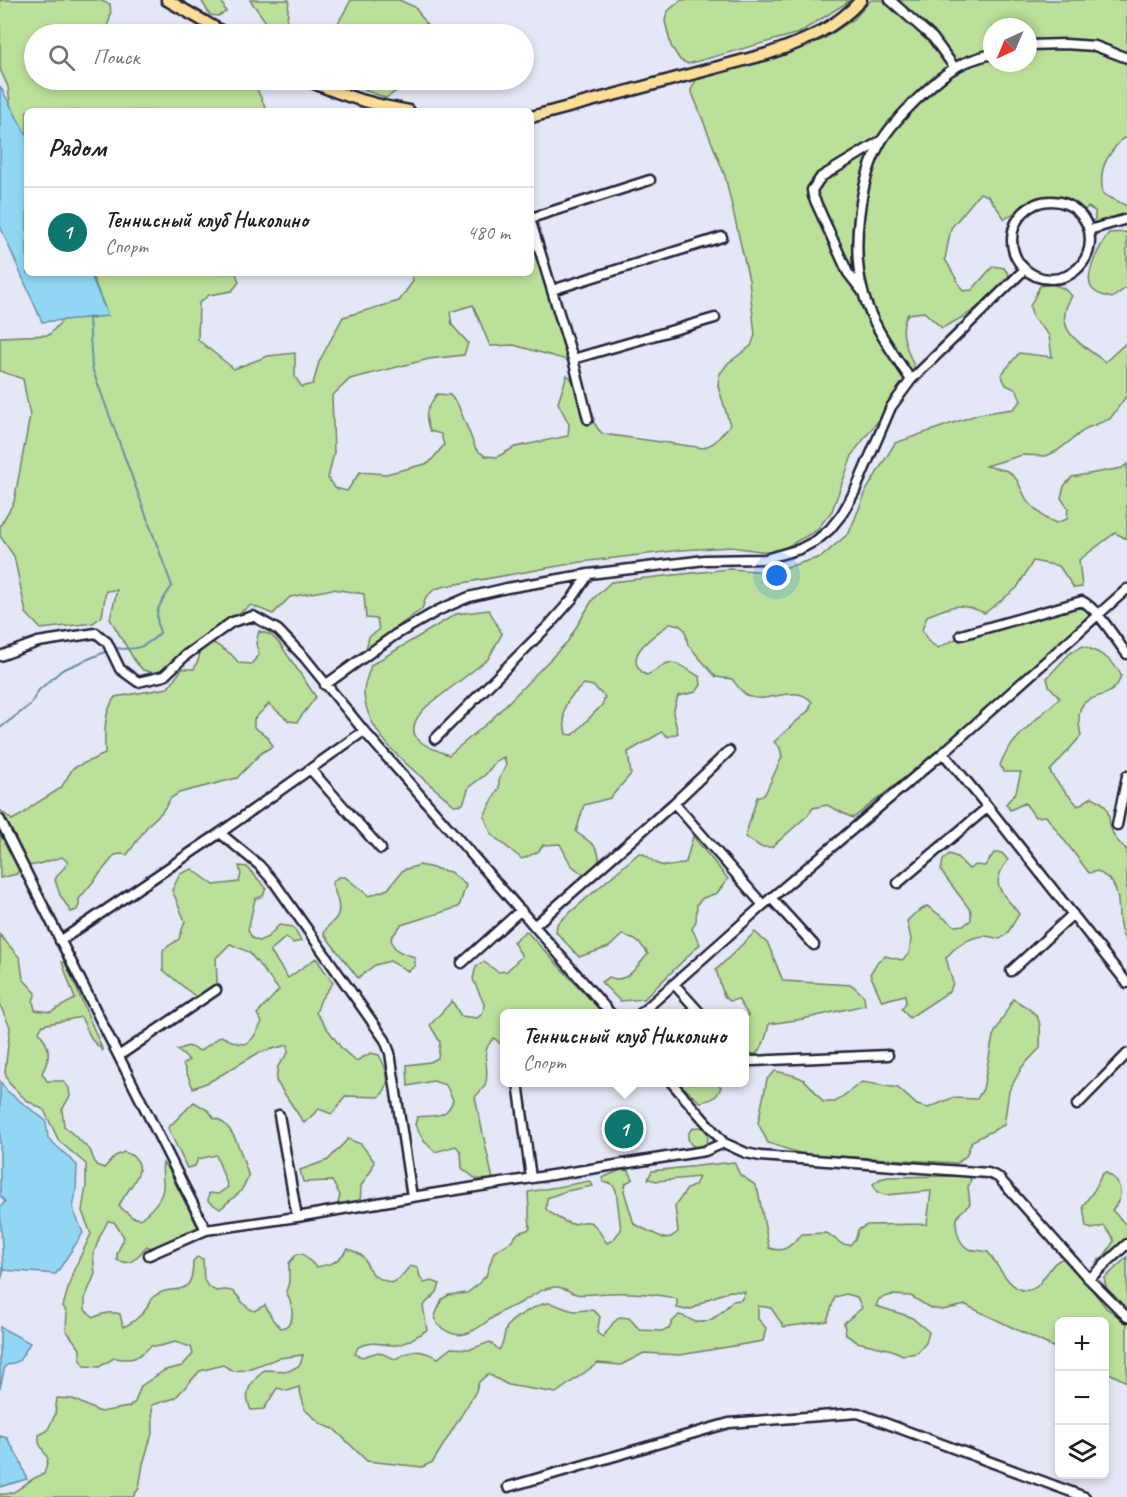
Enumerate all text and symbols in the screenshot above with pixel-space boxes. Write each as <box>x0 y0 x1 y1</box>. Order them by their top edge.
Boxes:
north arrow <box>983 18 1037 72</box>
search box <box>24 24 534 90</box>
icon: search <box>45 41 78 74</box>
text: Поиск <box>93 43 139 71</box>
text: Рядом <box>48 131 106 164</box>
text: Теннисный клуб Николино <box>105 206 308 234</box>
text: 1 <box>63 220 72 245</box>
text: 480 m <box>467 220 510 245</box>
text: Спорт <box>105 234 148 259</box>
your location <box>762 561 791 590</box>
popup <box>500 1009 749 1087</box>
text: Теннисный клуб Николино <box>523 1022 726 1050</box>
text: Спорт <box>523 1050 566 1075</box>
pin: 1 <box>604 1106 644 1152</box>
map controls <box>1055 1317 1109 1479</box>
button: + <box>1055 1317 1109 1371</box>
button: − <box>1055 1371 1109 1425</box>
button: layers <box>1055 1425 1109 1479</box>

